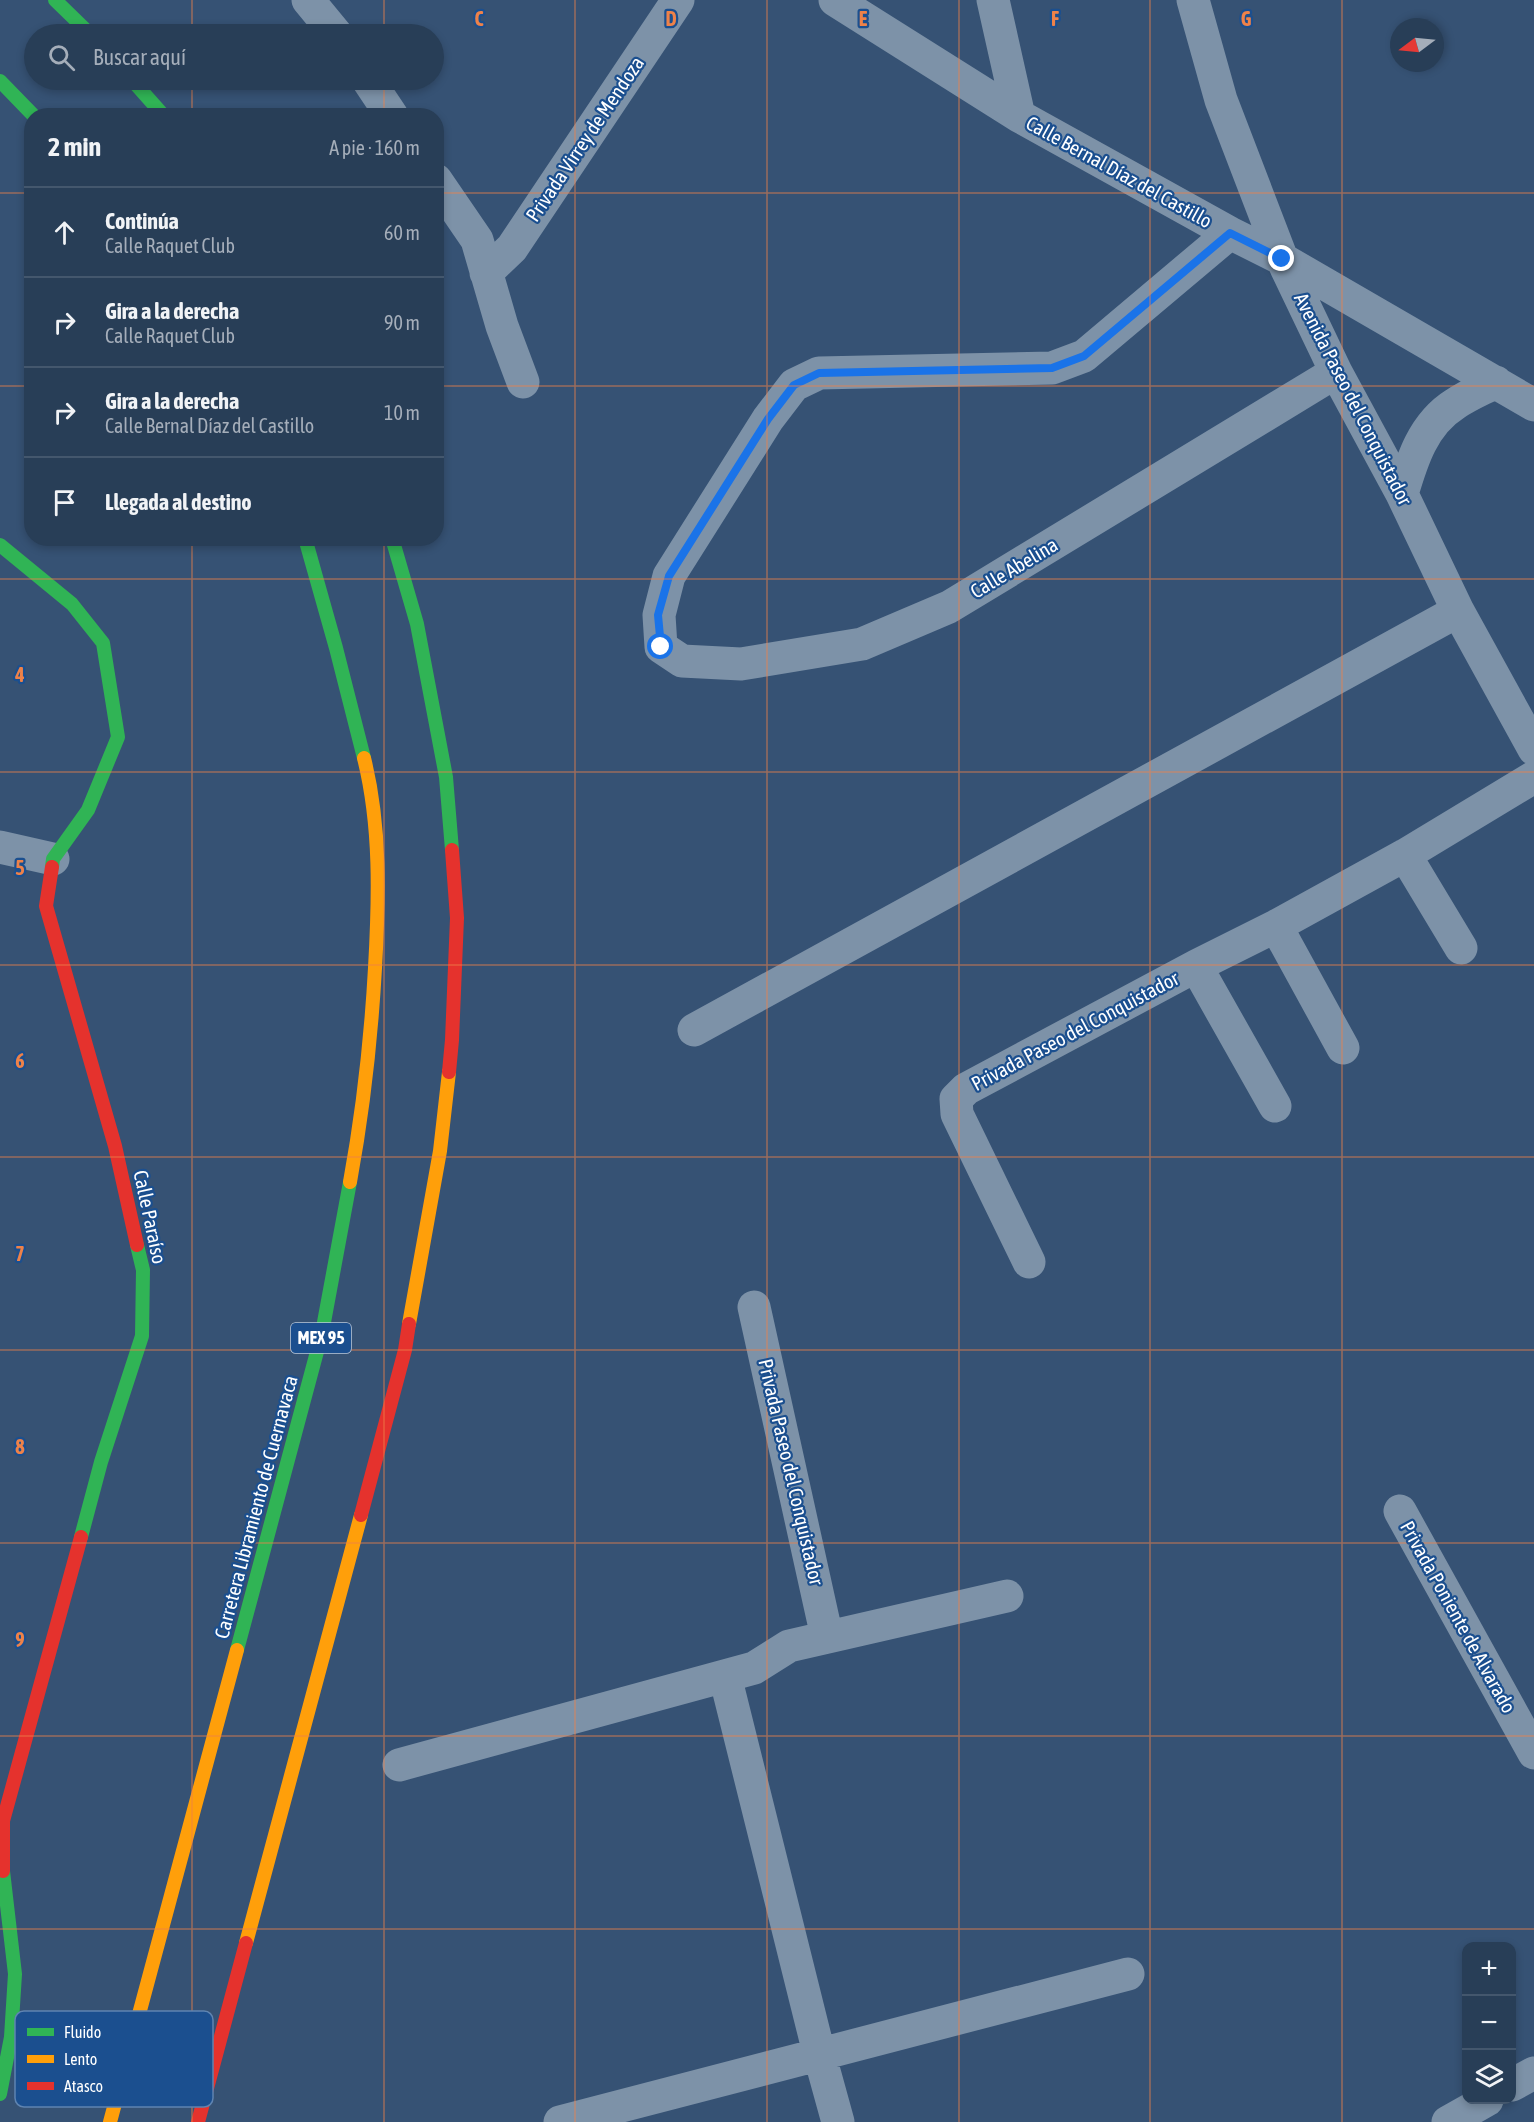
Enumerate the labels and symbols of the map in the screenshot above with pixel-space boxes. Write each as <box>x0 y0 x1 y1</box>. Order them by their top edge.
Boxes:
text: C <box>475 7 484 30</box>
text: D <box>665 7 677 30</box>
text: E <box>859 7 868 30</box>
text: F <box>1051 7 1059 30</box>
text: G <box>1241 7 1252 30</box>
north arrow <box>1390 18 1444 72</box>
street label: Privada Virrey de Mendoza <box>521 52 648 226</box>
street label: Calle Bernal Díaz del Castillo <box>1022 111 1216 232</box>
route end <box>1268 245 1294 271</box>
street label: Avenida Paseo del Conquistador <box>1290 289 1418 510</box>
street label: Calle Abelina <box>966 533 1062 603</box>
route start <box>647 633 673 659</box>
text: 4 <box>14 663 25 686</box>
text: 5 <box>15 856 25 879</box>
street label: Privada Paseo del Conquistador <box>967 966 1183 1095</box>
text: 6 <box>15 1049 25 1072</box>
street label: Calle Paraíso <box>129 1168 172 1266</box>
text: 7 <box>15 1242 25 1265</box>
road number: MEX 95 <box>291 1323 351 1353</box>
street label: Privada Paseo del Conquistador <box>754 1357 829 1588</box>
street label: Carretera Libramiento de Cuernavaca <box>209 1373 302 1641</box>
text: 8 <box>15 1435 25 1458</box>
street label: Privada Poniente de Alvarado <box>1396 1517 1521 1717</box>
text: 9 <box>15 1628 25 1651</box>
legend <box>15 2011 213 2107</box>
text: Fluido <box>64 2023 101 2041</box>
text: Lento <box>64 2050 97 2068</box>
text: Atasco <box>64 2077 103 2095</box>

